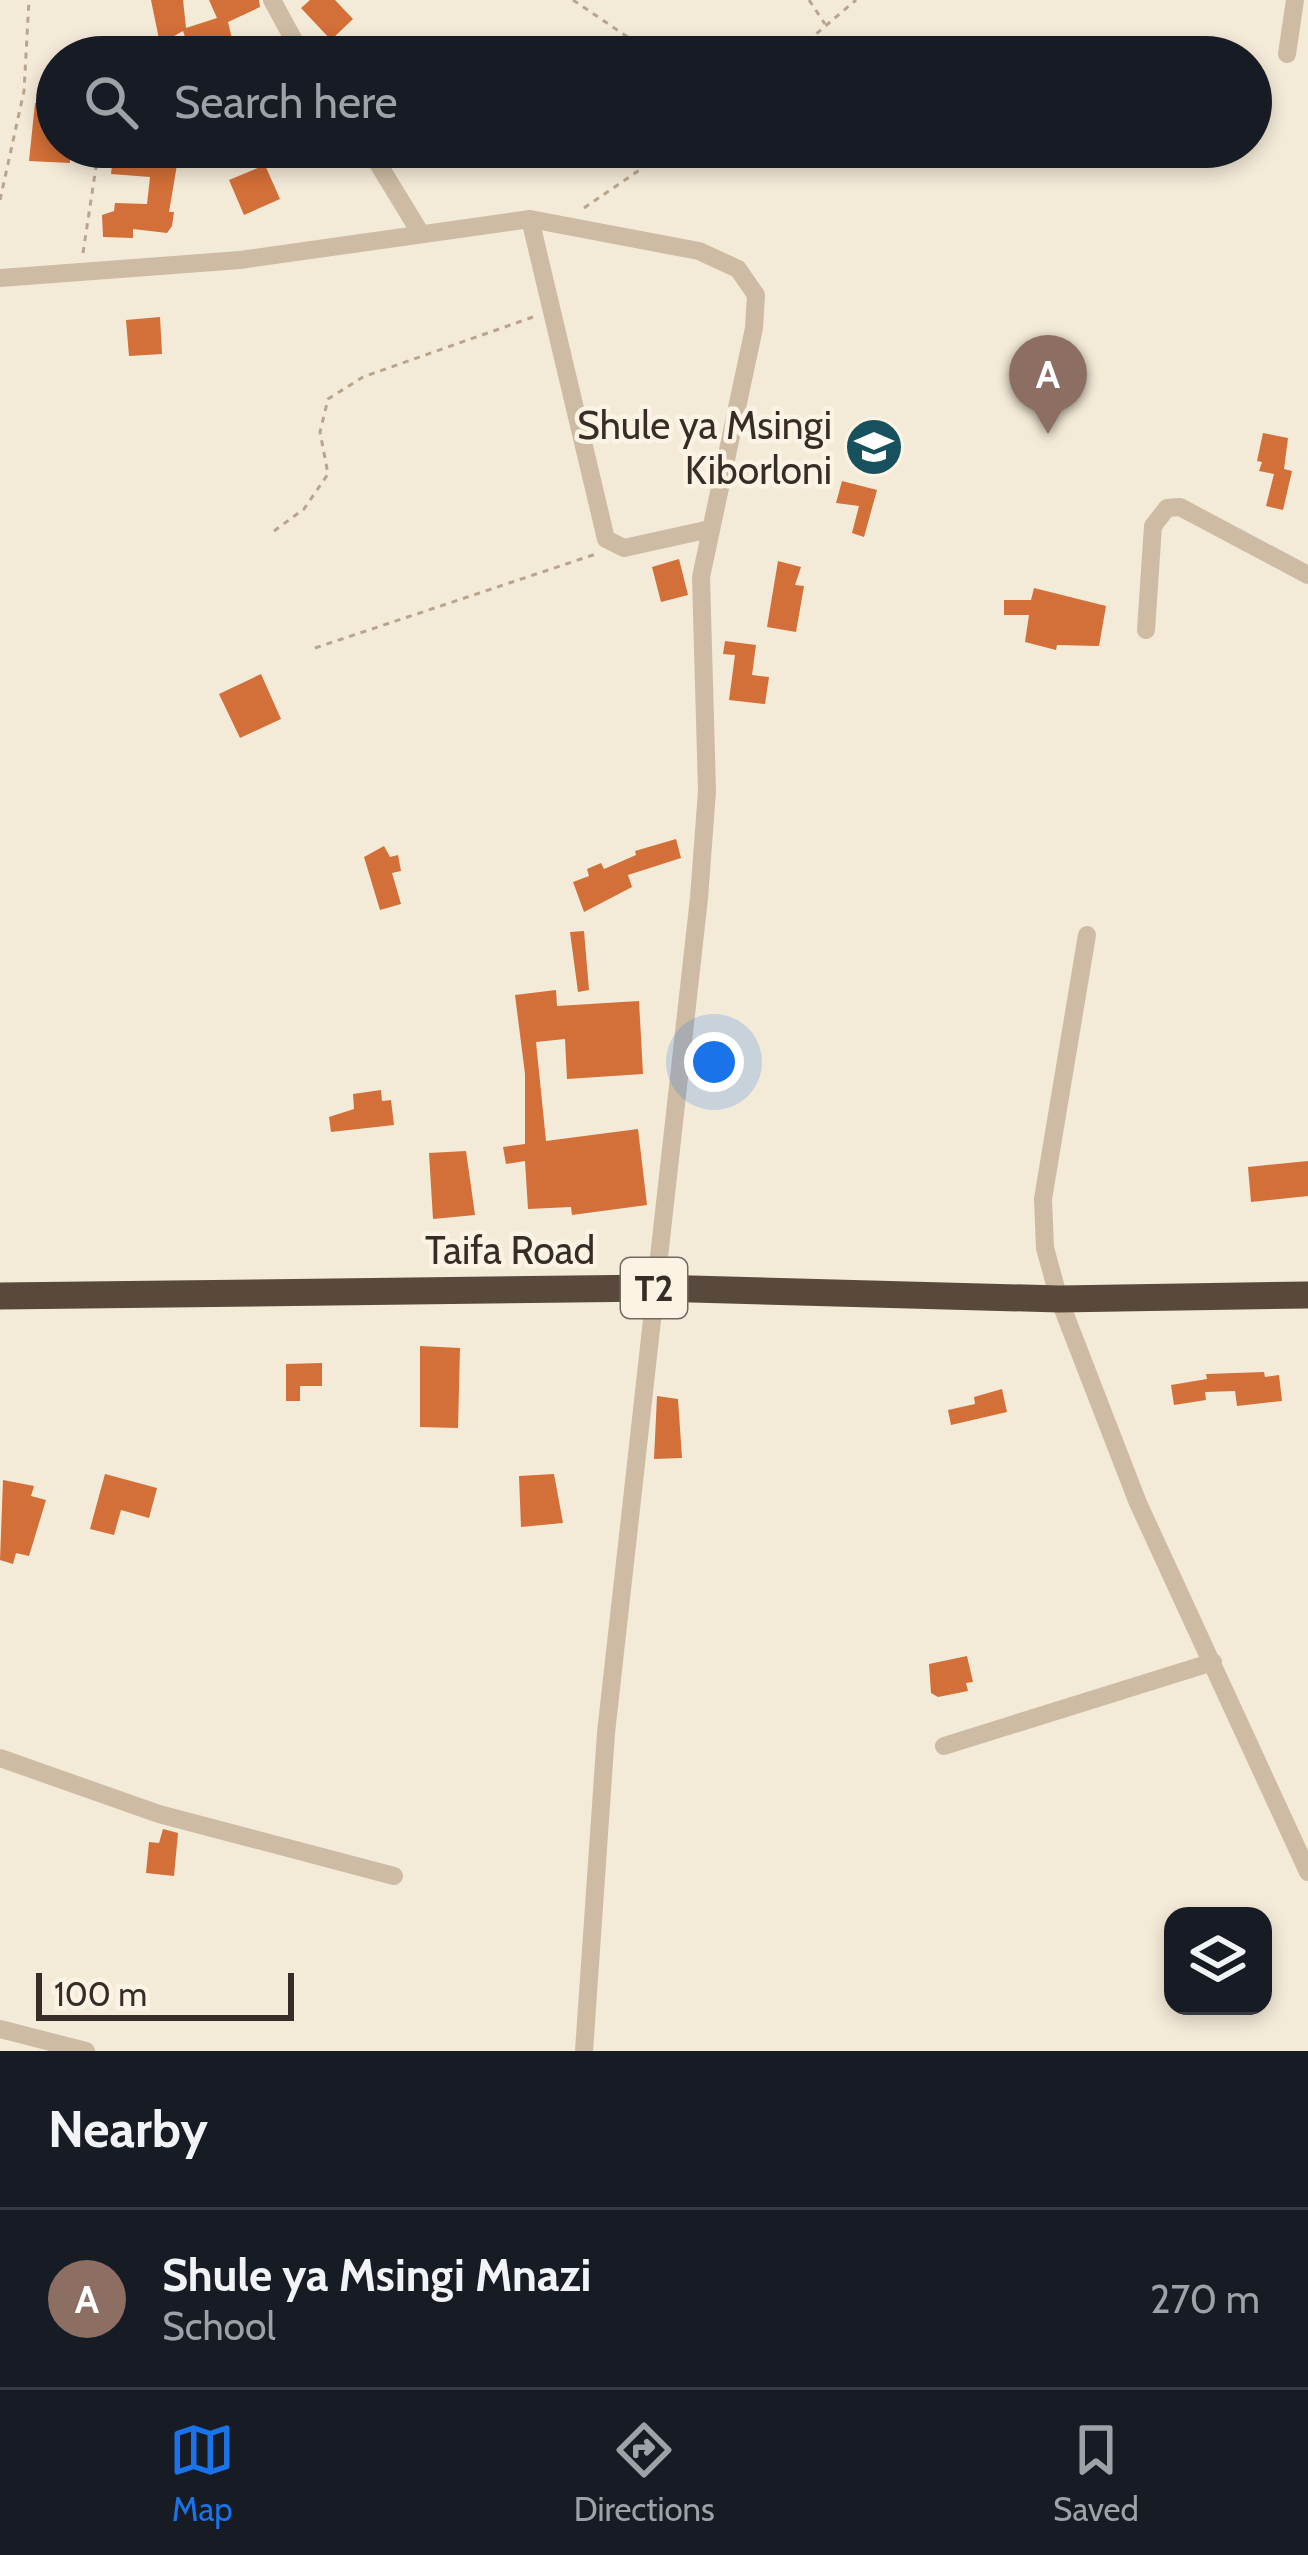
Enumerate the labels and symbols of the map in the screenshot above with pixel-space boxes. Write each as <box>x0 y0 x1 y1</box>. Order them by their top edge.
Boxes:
pin: A <box>1009 335 1087 434</box>
place label: Shule ya Msingi Kiborloni <box>577 401 832 494</box>
school or university icon: Shule ya Msingi Kiborloni <box>843 416 905 478</box>
your location <box>684 1032 744 1092</box>
street label: Taifa Road <box>425 1226 595 1274</box>
road number: T2 <box>621 1258 687 1318</box>
scale bar <box>36 1967 294 2020</box>

